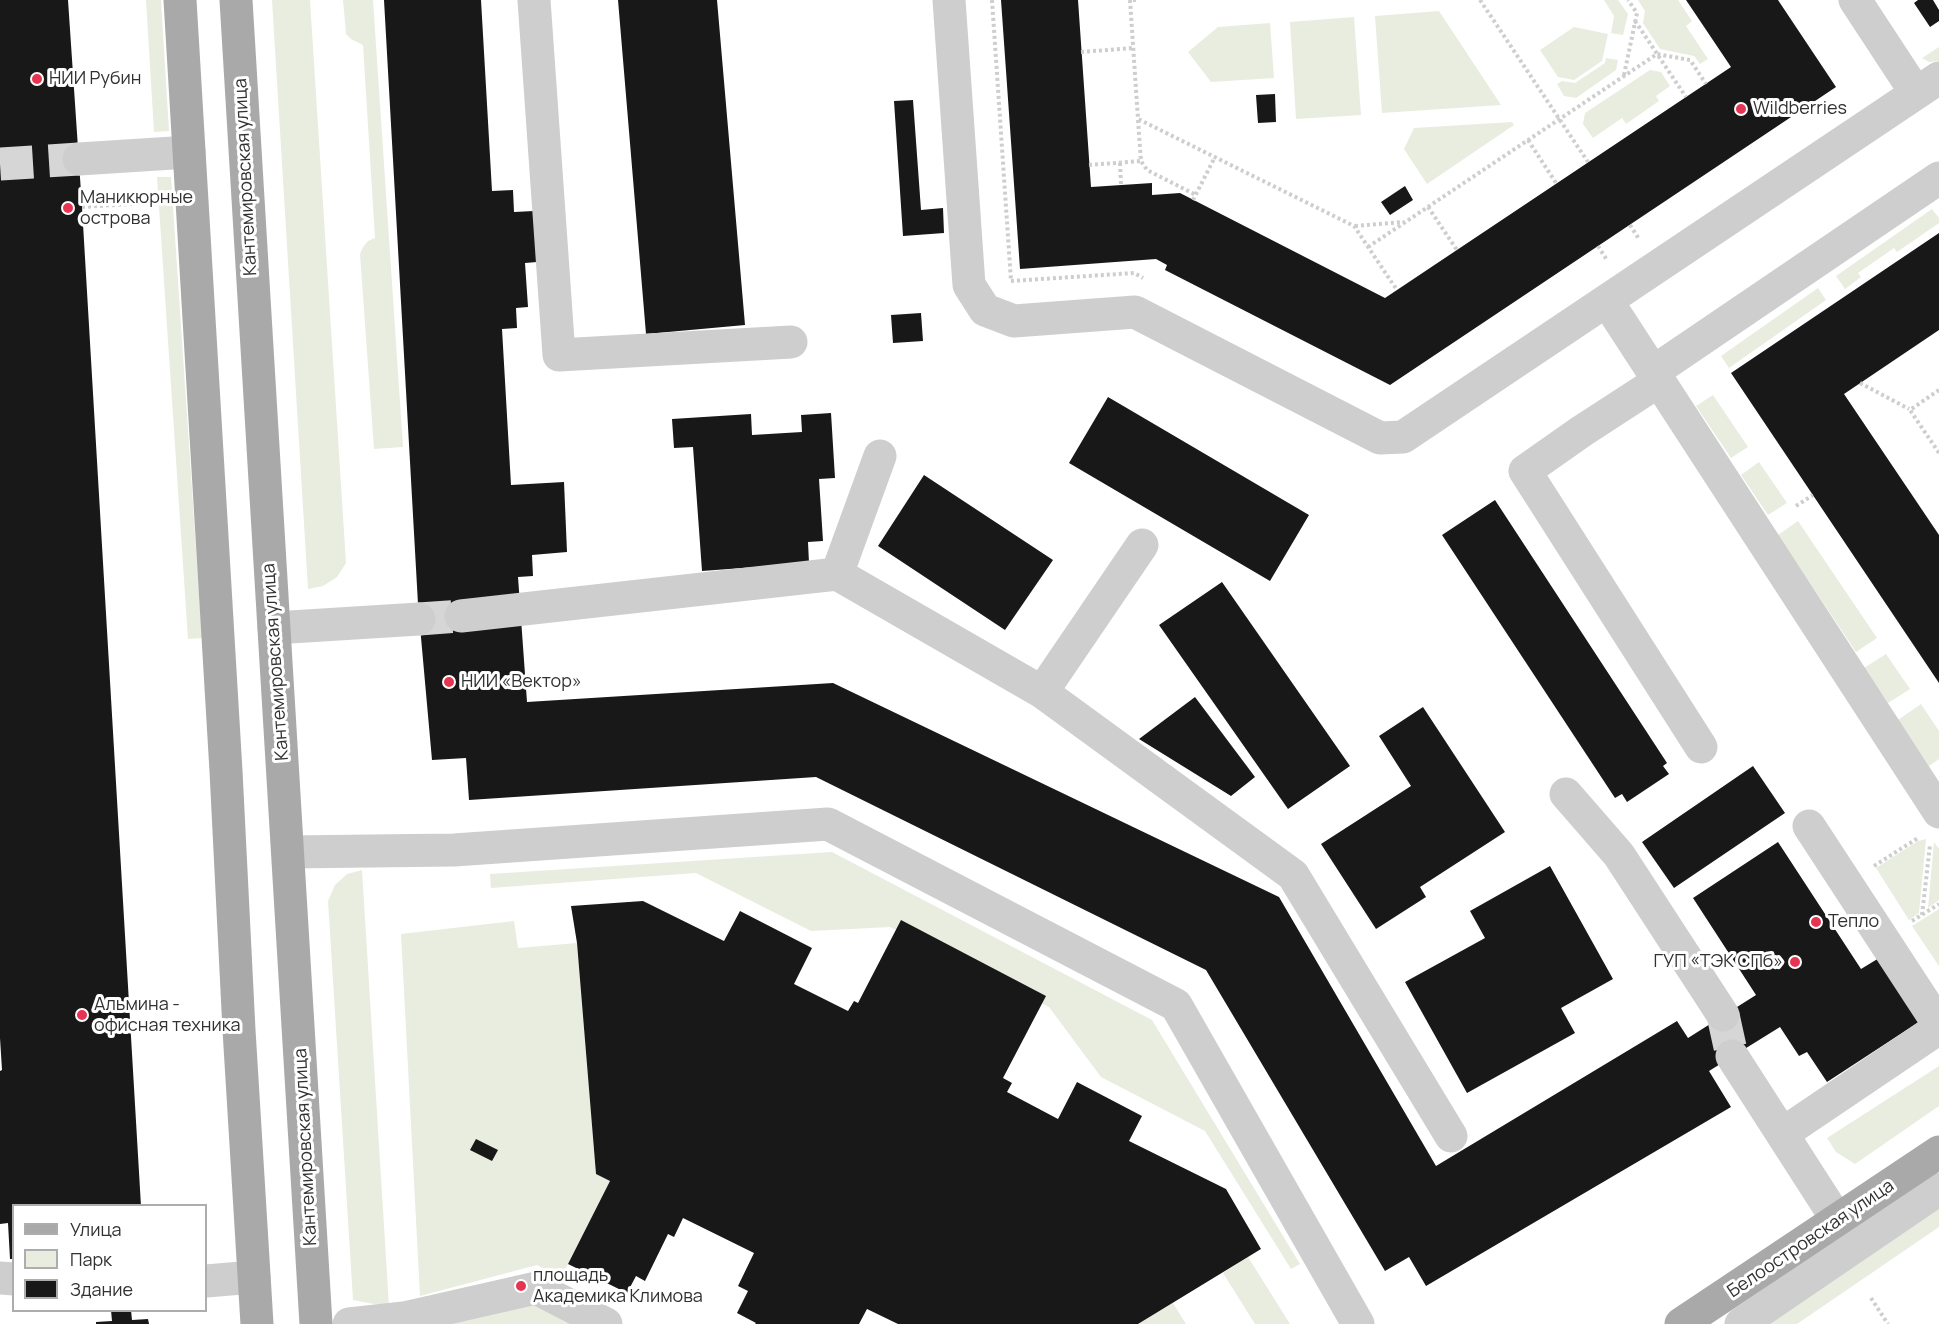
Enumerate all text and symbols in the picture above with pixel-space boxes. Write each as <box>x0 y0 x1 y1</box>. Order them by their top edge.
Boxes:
place label: НИИ Рубин <box>49 68 141 90</box>
marker: НИИ Рубин <box>30 72 44 86</box>
street label: Кантемировская улица <box>230 78 262 276</box>
place label: Wildberries <box>1753 98 1847 120</box>
marker: Wildberries <box>1734 102 1748 116</box>
place label: Маникюрные острова <box>80 187 193 230</box>
marker: Маникюрные острова <box>61 201 75 215</box>
street label: Кантемировская улица <box>258 563 294 761</box>
place label: НИИ «Вектор» <box>461 671 582 693</box>
marker: НИИ «Вектор» <box>442 675 456 689</box>
place label: Тепло <box>1828 911 1879 933</box>
marker: Тепло <box>1809 915 1823 929</box>
place label: ГУП «ТЭК СПб» <box>1653 951 1783 973</box>
marker: ГУП «ТЭК СПб» <box>1788 955 1802 969</box>
place label: Альмина - офисная техника <box>94 994 241 1036</box>
marker: Альмина - офисная техника <box>75 1008 89 1022</box>
street label: Кантемировская улица <box>290 1048 322 1246</box>
street label: Белоостровская улица <box>1724 1175 1898 1303</box>
legend <box>12 1204 207 1312</box>
text: Улица <box>70 1217 122 1241</box>
text: Парк <box>70 1247 112 1271</box>
place label: площадь Академика Климова <box>533 1265 703 1308</box>
text: Здание <box>70 1277 133 1301</box>
marker: площадь Академика Климова <box>514 1279 528 1293</box>

